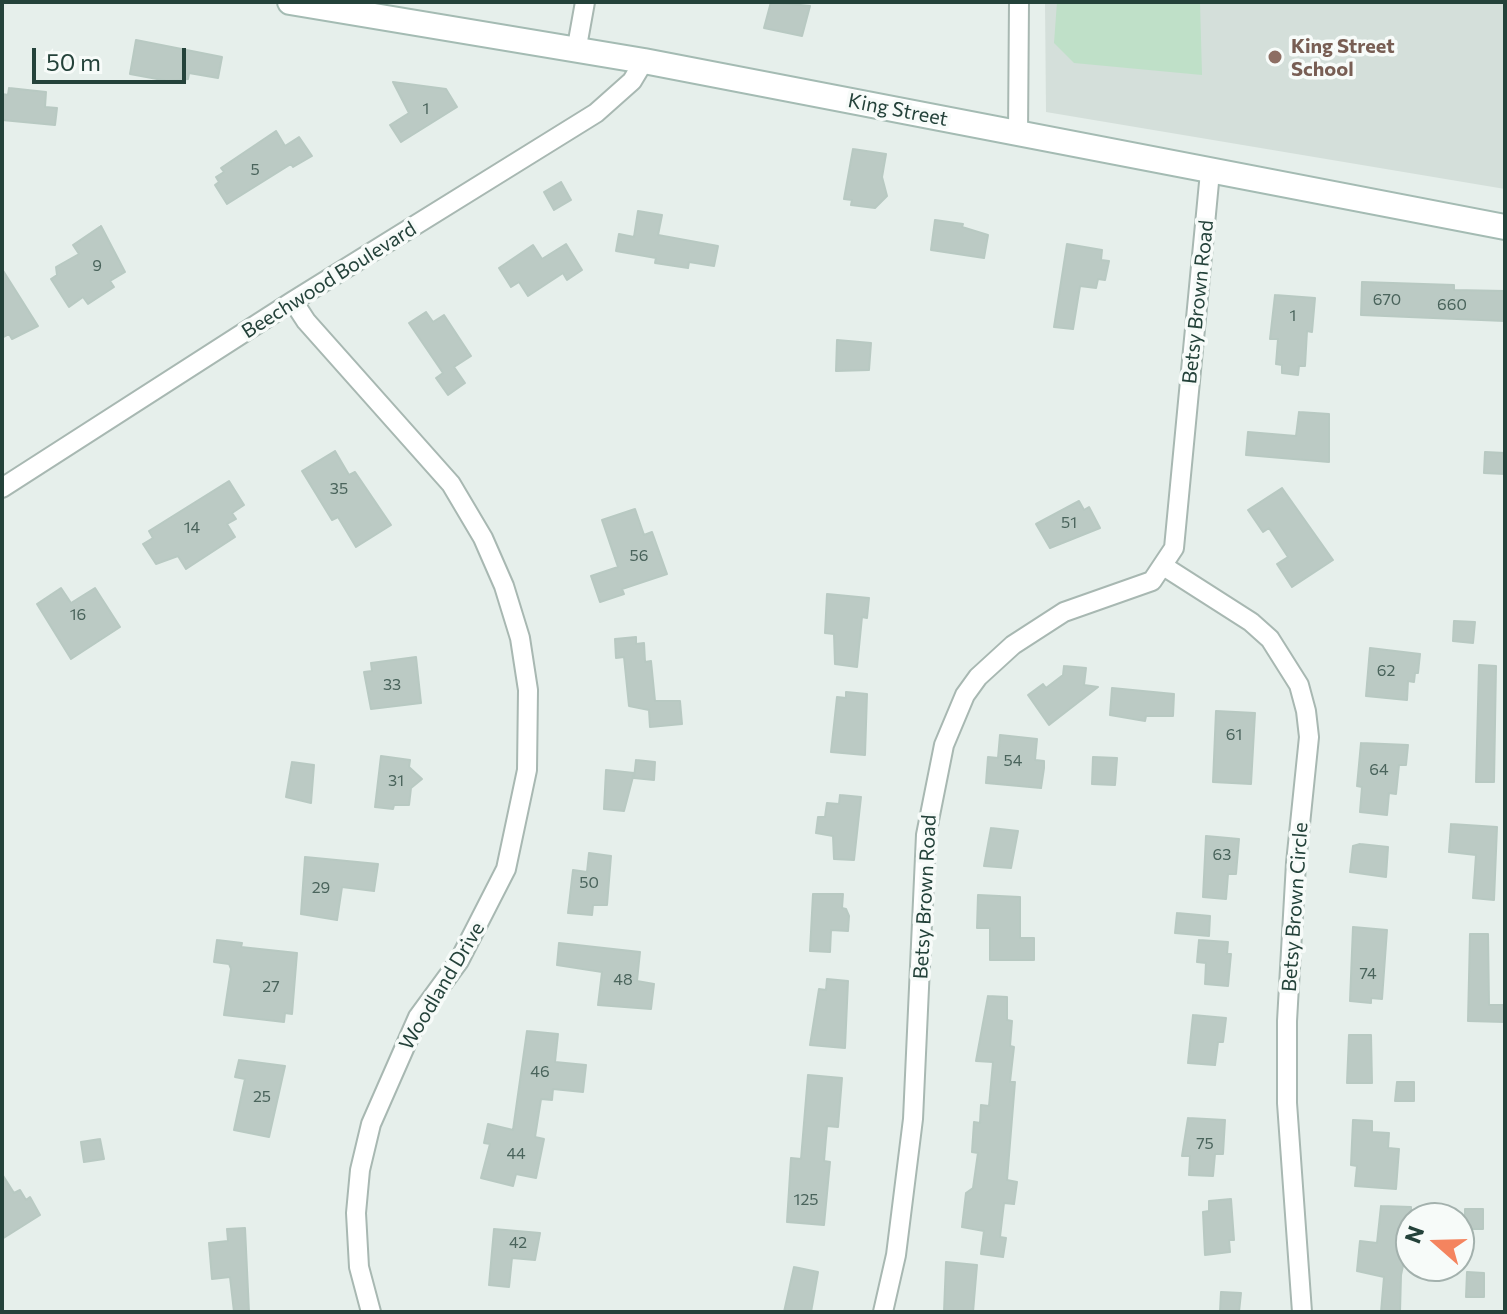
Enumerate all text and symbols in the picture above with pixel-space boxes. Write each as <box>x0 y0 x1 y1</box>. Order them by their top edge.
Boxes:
scale bar <box>36 32 190 82</box>
place label: King Street School <box>1291 34 1395 81</box>
text: 50 m <box>46 47 101 76</box>
marker: King Street School <box>1266 48 1284 66</box>
street label: King Street <box>846 89 950 131</box>
house number: 1 <box>423 99 429 119</box>
house number: 5 <box>250 160 260 180</box>
street label: Beechwood Boulevard <box>237 217 421 343</box>
street label: Betsy Brown Road <box>1177 219 1219 385</box>
house number: 9 <box>92 256 102 276</box>
house number: 670 <box>1373 290 1401 310</box>
house number: 660 <box>1437 295 1467 315</box>
house number: 1 <box>1290 306 1296 326</box>
house number: 35 <box>330 479 348 499</box>
house number: 51 <box>1061 513 1077 533</box>
house number: 14 <box>184 518 200 538</box>
house number: 56 <box>630 546 648 566</box>
house number: 16 <box>70 605 86 625</box>
house number: 62 <box>1377 661 1395 681</box>
house number: 33 <box>383 675 401 695</box>
house number: 61 <box>1226 725 1242 745</box>
house number: 54 <box>1004 751 1022 771</box>
house number: 64 <box>1369 760 1389 780</box>
house number: 31 <box>388 771 404 791</box>
street label: Betsy Brown Road <box>909 814 941 980</box>
street label: Betsy Brown Circle <box>1277 821 1313 993</box>
house number: 63 <box>1213 845 1231 865</box>
house number: 50 <box>579 873 599 893</box>
house number: 29 <box>312 878 330 898</box>
street label: Woodland Drive <box>394 918 490 1054</box>
house number: 74 <box>1359 964 1377 984</box>
house number: 48 <box>613 970 633 990</box>
house number: 27 <box>262 977 280 997</box>
house number: 46 <box>530 1062 550 1082</box>
house number: 25 <box>253 1087 271 1107</box>
house number: 75 <box>1196 1134 1214 1154</box>
house number: 44 <box>506 1144 526 1164</box>
house number: 125 <box>794 1190 818 1210</box>
north arrow <box>1395 1202 1475 1282</box>
text: N <box>1398 1222 1429 1247</box>
house number: 42 <box>509 1233 527 1253</box>

